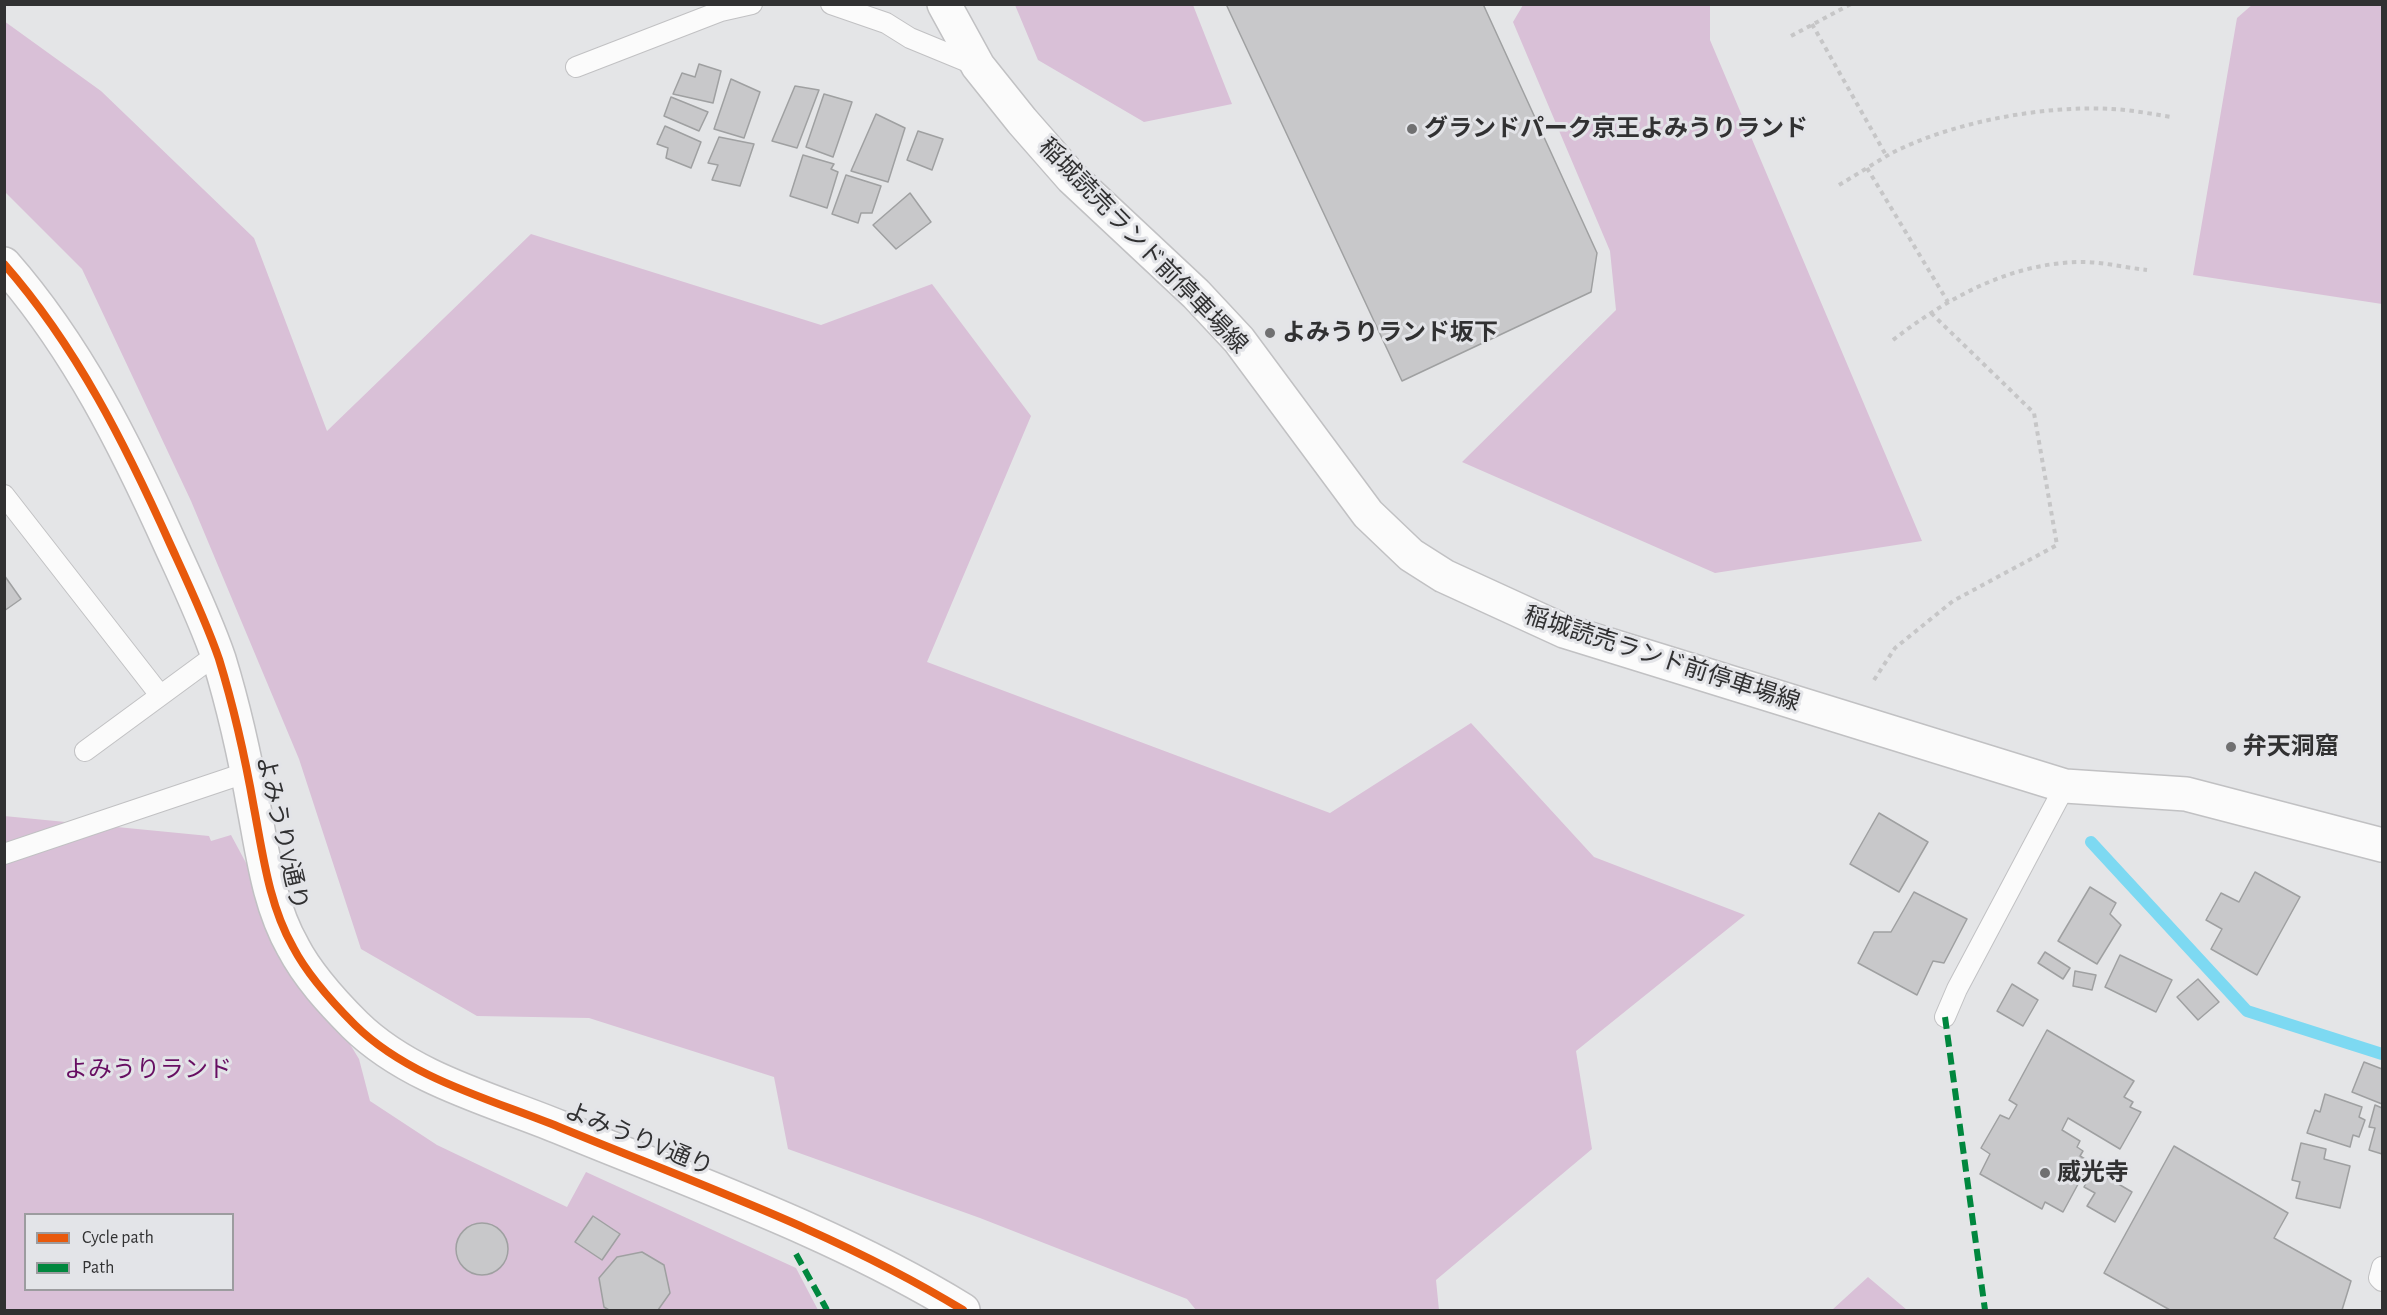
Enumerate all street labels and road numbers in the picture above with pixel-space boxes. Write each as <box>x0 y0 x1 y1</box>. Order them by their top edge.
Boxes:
street label: 稲城読売ランド前停車場線 <box>1033 132 1253 360</box>
street label: 稲城読売ランド前停車場線 <box>1521 601 1803 717</box>
street label: よみうりV通り <box>250 753 314 913</box>
street label: よみうりV通り <box>561 1096 717 1182</box>

